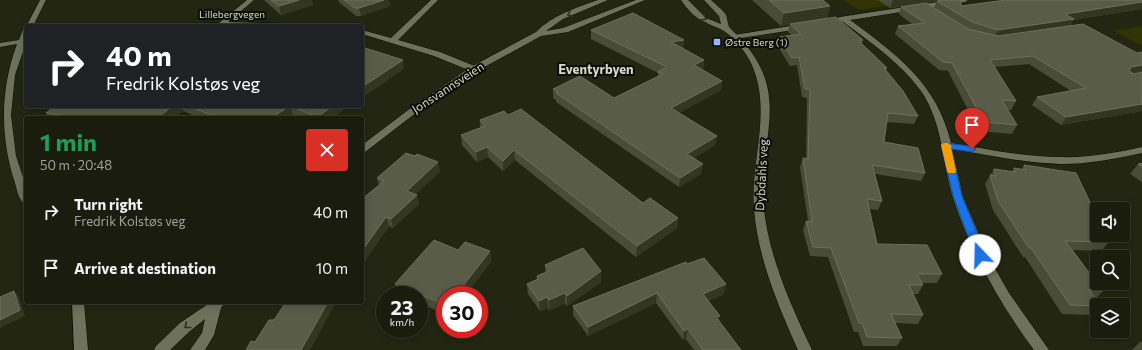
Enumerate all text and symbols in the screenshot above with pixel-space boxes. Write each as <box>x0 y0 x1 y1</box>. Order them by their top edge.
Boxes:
street label: Lillebergvegen <box>199 8 265 20</box>
one-way arrow <box>566 9 573 17</box>
one-way arrow <box>700 14 707 21</box>
place label: Østre Berg (1) <box>725 36 788 48</box>
marker: Østre Berg (1) <box>712 37 722 47</box>
text: 40 m <box>106 38 172 72</box>
icon: right <box>40 40 92 92</box>
street label: Jonsvannsveien <box>409 59 487 116</box>
district label: Eventyrbyen <box>558 61 634 77</box>
text: Fredrik Kolstøs veg <box>106 72 260 94</box>
pin <box>955 108 989 149</box>
icon: arrive <box>961 114 983 136</box>
text: 1 min <box>40 127 97 156</box>
button: close <box>306 129 348 171</box>
street label: Dybdahls veg <box>752 138 770 211</box>
text: 50 m · 20:48 <box>40 157 112 173</box>
text: Turn right <box>74 195 143 213</box>
icon: right <box>40 201 62 223</box>
map controls <box>1090 202 1130 338</box>
button: sound <box>1090 202 1130 242</box>
text: 40 m <box>313 203 348 221</box>
text: Fredrik Kolstøs veg <box>74 213 186 229</box>
position arrow <box>959 234 1001 276</box>
button: search <box>1090 250 1130 290</box>
icon: arrive <box>40 257 62 279</box>
text: Arrive at destination <box>74 259 216 277</box>
text: 10 m <box>316 259 348 277</box>
speed limit sign: 30 <box>436 286 488 338</box>
text: 23 <box>390 295 414 319</box>
button: layers <box>1090 298 1130 338</box>
text: km/h <box>390 316 414 328</box>
one-way arrow <box>184 322 191 329</box>

